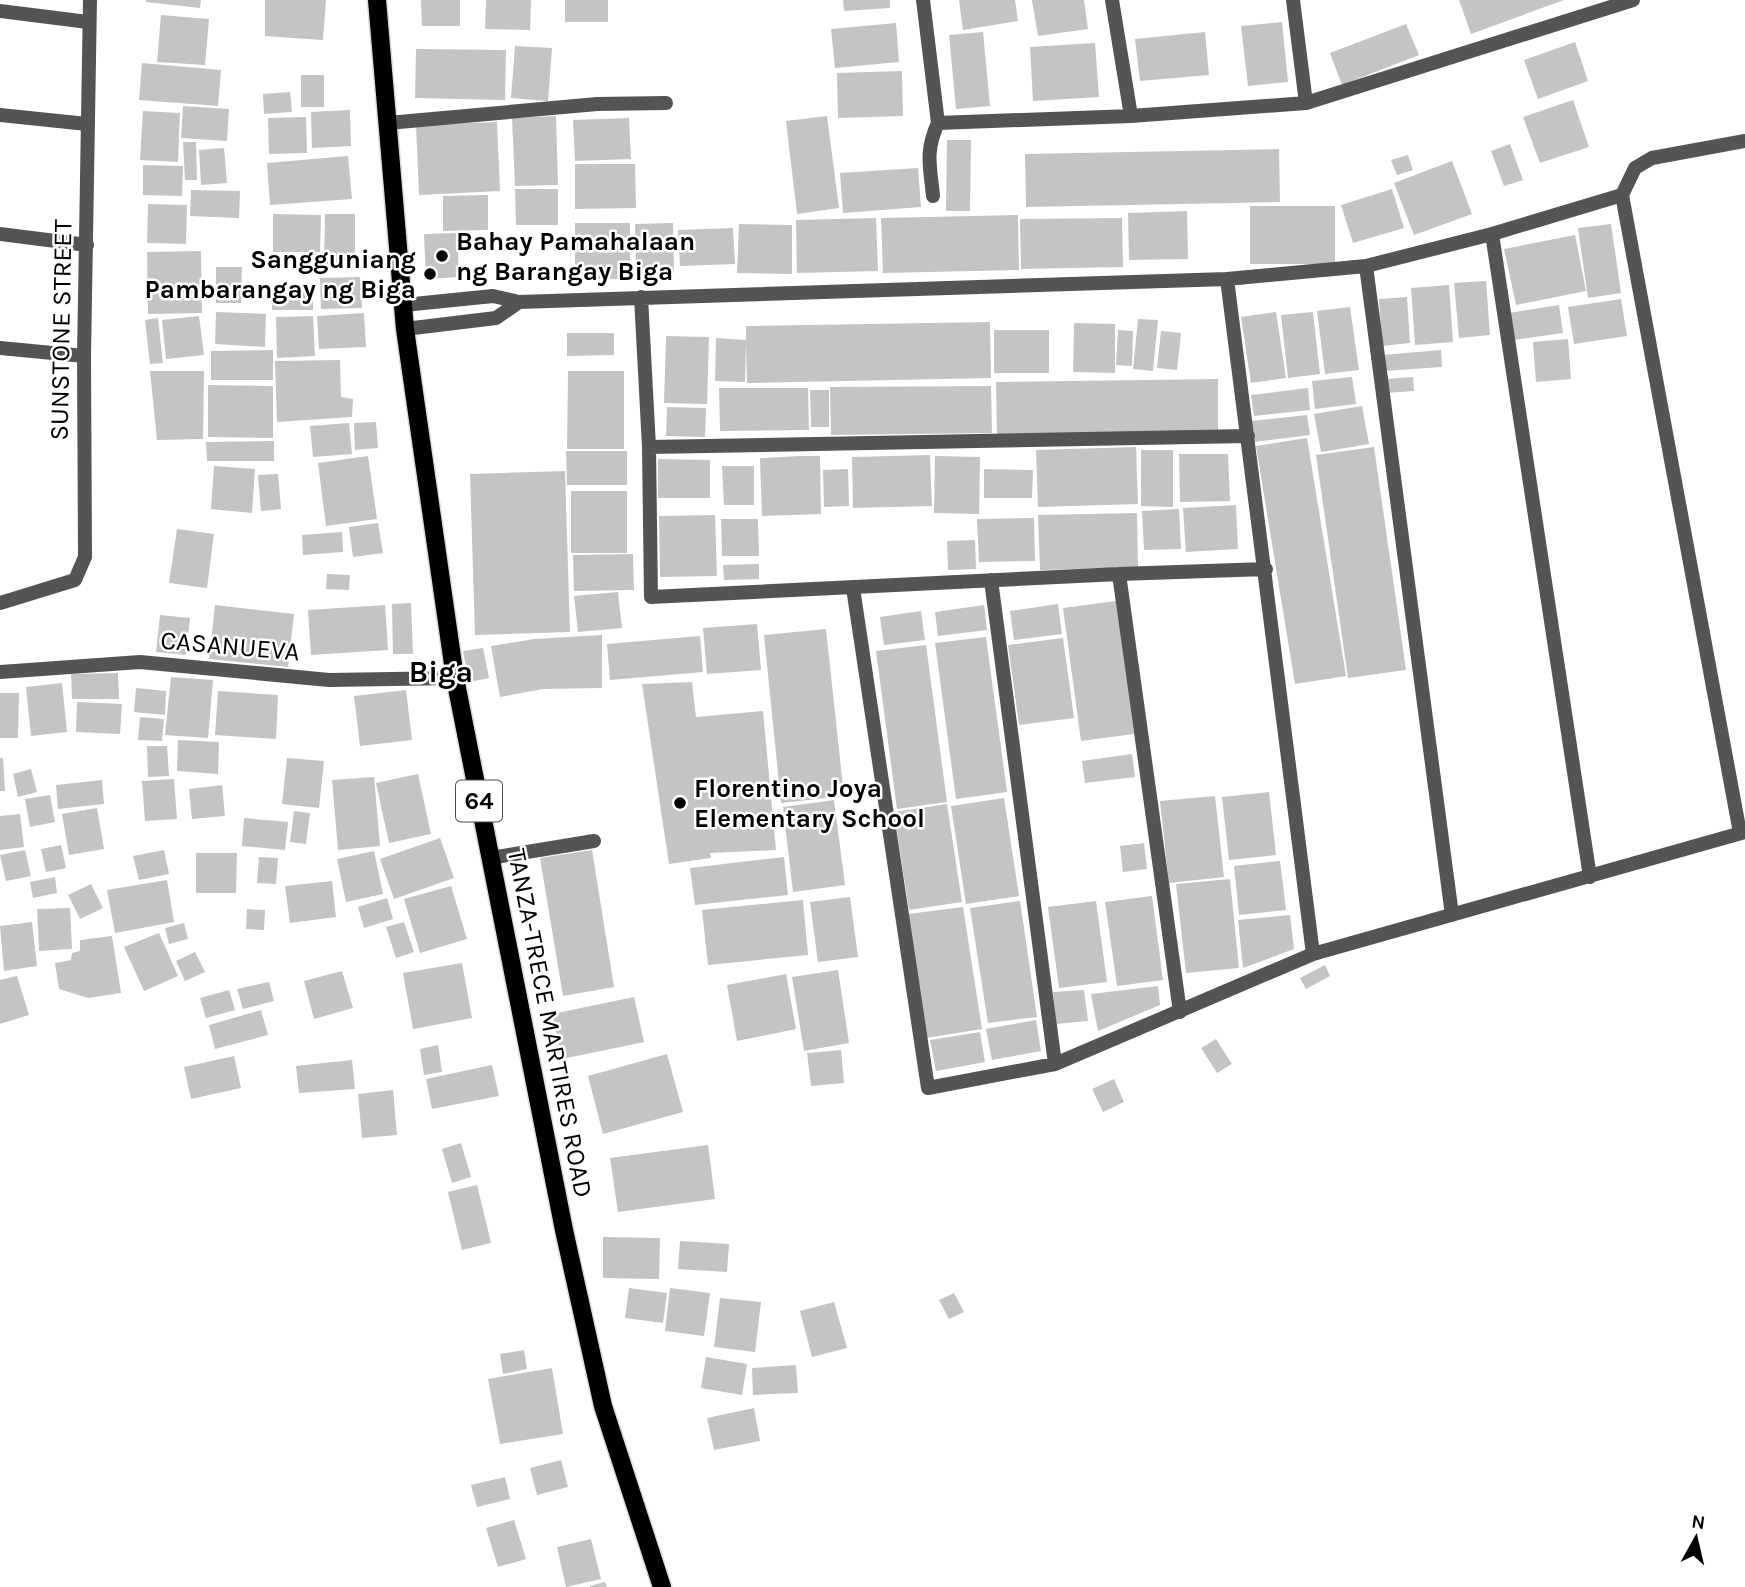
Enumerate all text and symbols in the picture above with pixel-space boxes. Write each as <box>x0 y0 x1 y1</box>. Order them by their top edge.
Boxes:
street label: SUNSTONE STREET <box>44 219 78 441</box>
place label: Bahay Pamahalaan ng Barangay Biga <box>456 226 695 287</box>
place label: Sangguniang Pambarangay ng Biga <box>145 244 416 305</box>
marker: Bahay Pamahalaan ng Barangay Biga <box>434 248 450 264</box>
marker: Sangguniang Pambarangay ng Biga <box>422 266 438 282</box>
street label: CASANUEVA <box>159 624 301 668</box>
district label: Biga <box>409 654 473 690</box>
place label: Florentino Joya Elementary School <box>694 773 925 834</box>
road number: 64 <box>456 780 502 822</box>
marker: Florentino Joya Elementary School <box>672 795 688 811</box>
street label: TANZA-TRECE MARTIRES ROAD <box>501 846 599 1200</box>
north arrow <box>1661 1503 1731 1573</box>
text: N <box>1690 1510 1707 1534</box>

